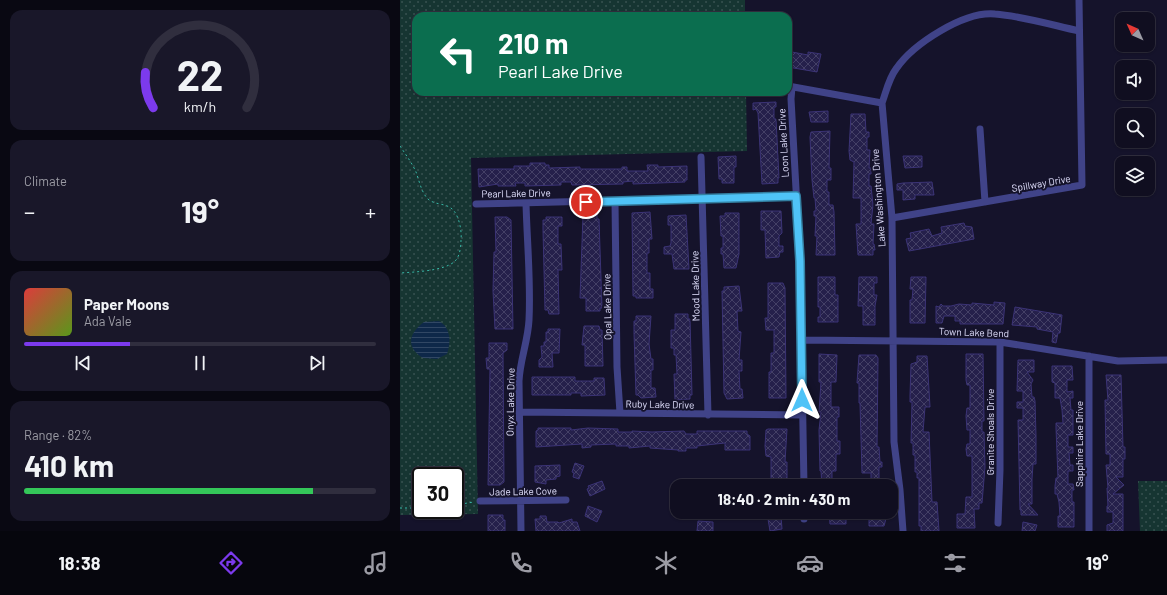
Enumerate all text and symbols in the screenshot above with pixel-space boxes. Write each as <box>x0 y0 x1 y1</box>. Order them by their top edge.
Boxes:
north arrow <box>1115 12 1155 52</box>
map controls <box>1115 12 1155 196</box>
text: 210 m <box>498 26 568 60</box>
icon: left <box>432 28 484 80</box>
text: 22 <box>177 49 223 99</box>
text: Pearl Lake Drive <box>498 60 623 82</box>
button: sound <box>1115 60 1155 100</box>
text: km/h <box>184 98 216 115</box>
street label: Loon Lake Drive <box>775 108 791 178</box>
button: search <box>1115 108 1155 148</box>
street label: Lake Washington Drive <box>869 148 887 248</box>
button: layers <box>1115 156 1155 196</box>
street label: Spillway Drive <box>1011 172 1071 194</box>
text: Climate <box>24 173 67 189</box>
pin <box>569 185 603 219</box>
street label: Pearl Lake Drive <box>481 186 551 200</box>
icon: arrive <box>575 191 597 213</box>
text: 19° <box>181 193 219 229</box>
text: − <box>24 198 35 224</box>
text: + <box>365 198 376 224</box>
street label: Mood Lake Drive <box>688 251 702 321</box>
street label: Opal Lake Drive <box>600 274 614 340</box>
text: Paper Moons <box>84 295 169 313</box>
text: Ada Vale <box>84 313 132 329</box>
street label: Town Lake Bend <box>939 325 1009 339</box>
icon: previous <box>72 352 94 374</box>
icon: pause <box>189 352 211 374</box>
icon: next <box>306 352 328 374</box>
street label: Onyx Lake Drive <box>503 368 517 436</box>
position arrow <box>781 379 823 421</box>
street label: Granite Shoals Drive <box>984 389 996 475</box>
street label: Ruby Lake Drive <box>626 397 694 411</box>
street label: Sapphire Lake Drive <box>1073 401 1085 487</box>
text: Range · 82% <box>24 427 92 443</box>
text: 410 km <box>24 447 114 483</box>
speed limit sign: 30 <box>412 467 464 519</box>
street label: Jade Lake Cove <box>489 484 557 498</box>
text: 18:40 · 2 min · 430 m <box>718 490 850 508</box>
icon: directions <box>217 549 245 577</box>
icon: music <box>362 549 390 577</box>
icon: phone <box>507 549 535 577</box>
icon: climate <box>652 549 680 577</box>
icon: car <box>796 549 824 577</box>
icon: filters <box>941 549 969 577</box>
text: 18:38 <box>58 552 101 574</box>
text: 19° <box>1086 552 1109 574</box>

